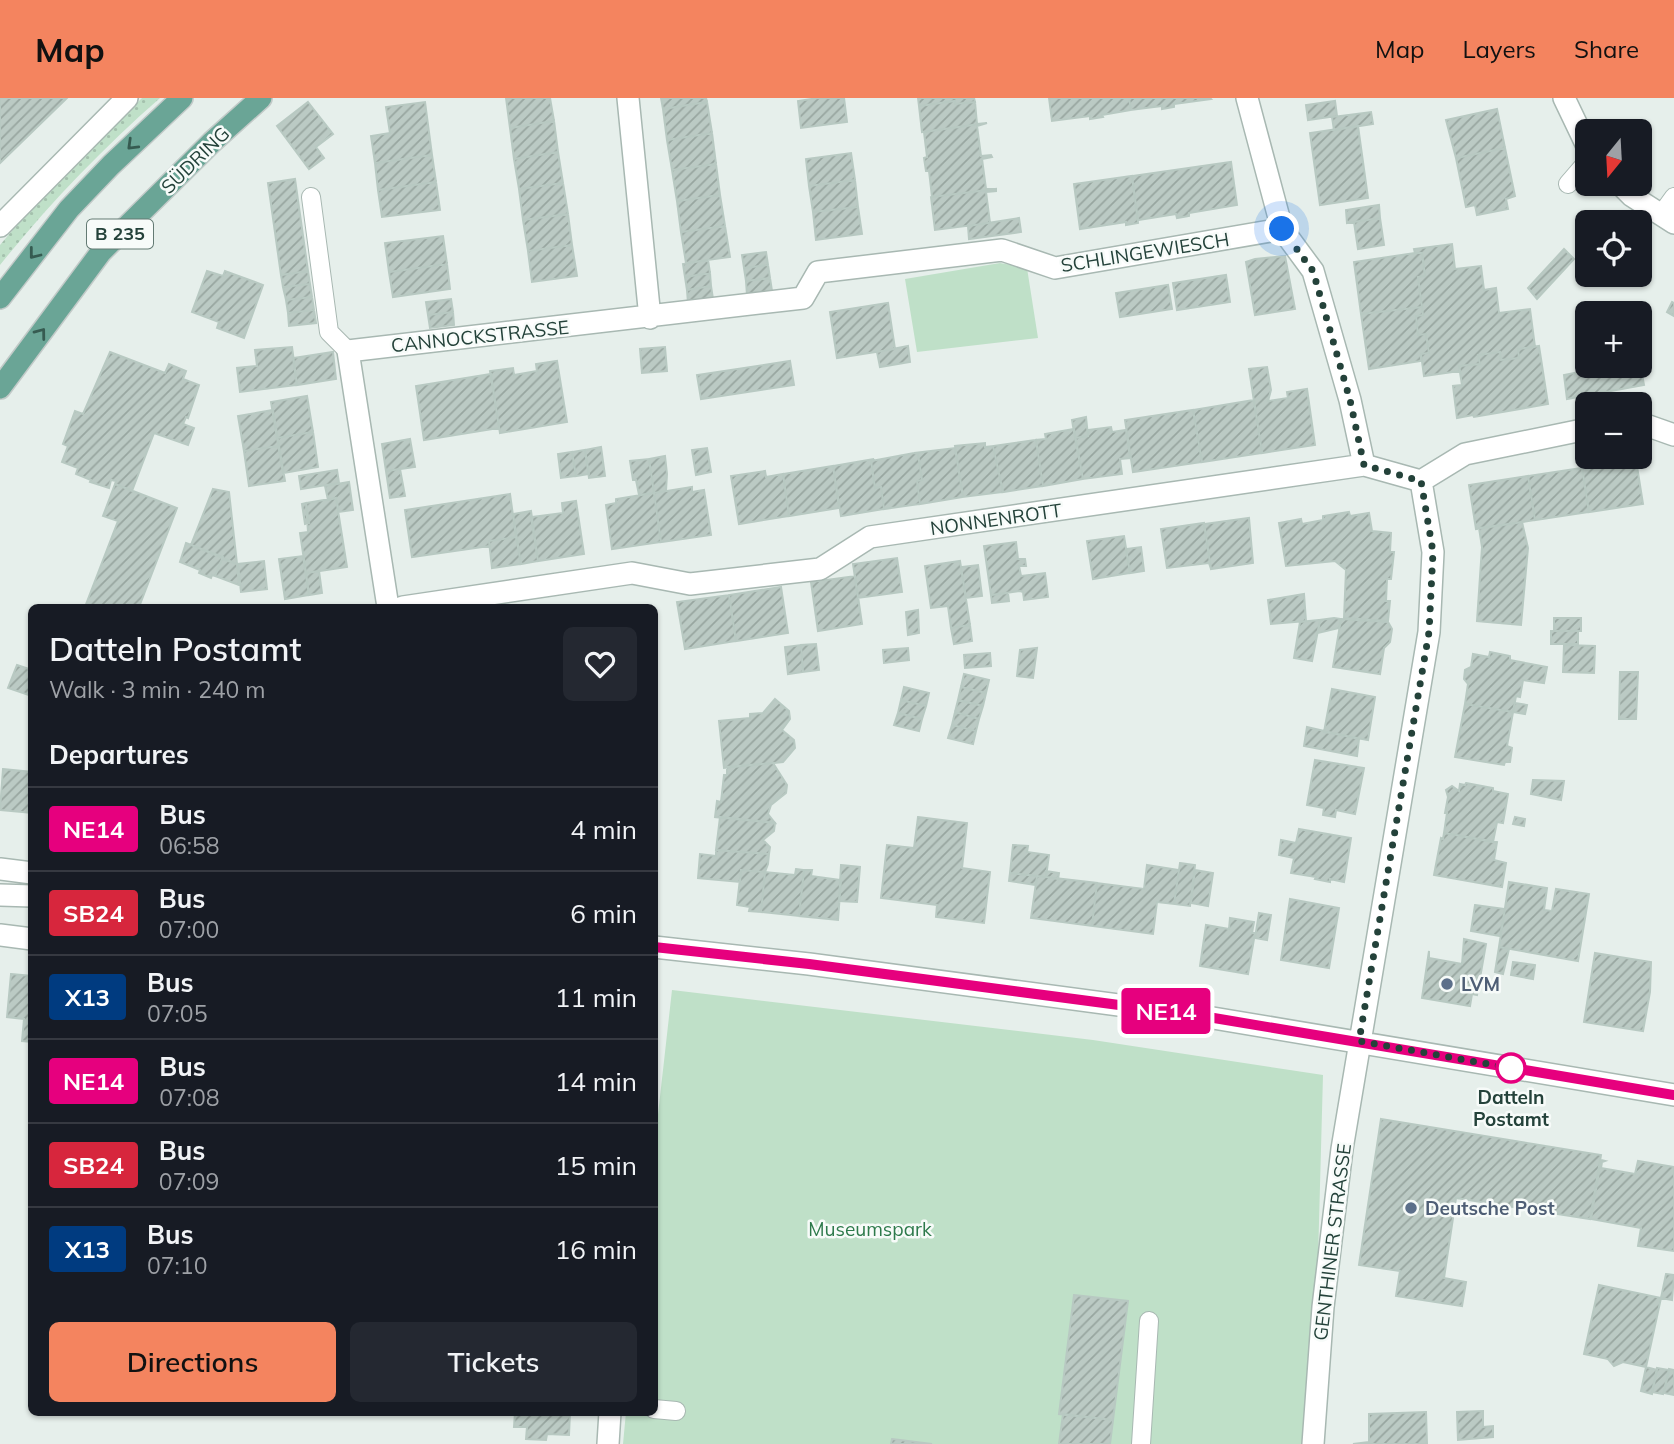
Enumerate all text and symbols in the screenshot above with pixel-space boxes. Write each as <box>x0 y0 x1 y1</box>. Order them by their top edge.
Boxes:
text: Map <box>35 29 105 70</box>
text: Map <box>1375 34 1424 64</box>
text: Layers <box>1462 34 1536 64</box>
text: Share <box>1574 34 1639 64</box>
north arrow <box>1575 119 1652 196</box>
map controls <box>1575 119 1652 469</box>
street label: SÜDRING <box>156 121 234 199</box>
one-way arrow <box>127 136 140 149</box>
button: locate <box>1575 210 1652 287</box>
your location <box>1264 211 1299 246</box>
road number: B 235 <box>87 219 153 248</box>
street label: SCHLINGEWIESCH <box>1059 227 1231 277</box>
one-way arrow <box>30 246 43 258</box>
button: + <box>1575 301 1652 378</box>
street label: CANNOCKSTRASSE <box>390 315 570 357</box>
one-way arrow <box>32 328 45 341</box>
button: − <box>1575 392 1652 469</box>
street label: NONNENROTT <box>929 498 1064 540</box>
button: heart <box>563 627 637 701</box>
text: Datteln Postamt <box>49 628 301 669</box>
text: Walk · 3 min · 240 m <box>49 675 266 704</box>
text: Departures <box>49 738 189 771</box>
text: Bus <box>159 798 206 831</box>
text: 4 min <box>570 813 637 846</box>
text: NE14 <box>63 814 124 844</box>
text: 06:58 <box>159 831 220 860</box>
text: Bus <box>159 882 205 915</box>
text: 6 min <box>570 897 637 930</box>
text: SB24 <box>63 898 124 928</box>
text: 07:00 <box>159 915 219 944</box>
text: Bus <box>147 966 193 999</box>
place label: LVM <box>1461 972 1500 996</box>
marker: LVM <box>1439 976 1455 992</box>
text: 11 min <box>555 981 637 1014</box>
text: X13 <box>65 982 110 1012</box>
line badge: NE14 <box>1117 988 1215 1034</box>
text: NE14 <box>1135 996 1197 1026</box>
text: 07:05 <box>147 999 207 1028</box>
text: Bus <box>159 1050 206 1083</box>
marker: Datteln Postamt <box>1496 1053 1526 1083</box>
text: 14 min <box>555 1065 637 1098</box>
text: NE14 <box>63 1066 124 1096</box>
text: 07:08 <box>159 1083 220 1112</box>
place label: Datteln Postamt <box>1473 1085 1549 1131</box>
text: Bus <box>159 1134 205 1167</box>
street label: GENTHINER STRASSE <box>1308 1142 1356 1342</box>
text: 15 min <box>555 1149 637 1182</box>
text: SB24 <box>63 1150 124 1180</box>
text: 07:09 <box>159 1167 219 1196</box>
place label: Deutsche Post <box>1425 1196 1555 1220</box>
marker: Deutsche Post <box>1403 1200 1419 1216</box>
park label: Museumspark <box>808 1217 932 1241</box>
text: Bus <box>147 1218 193 1251</box>
text: 16 min <box>555 1233 637 1266</box>
text: X13 <box>65 1234 110 1264</box>
text: 07:10 <box>147 1251 207 1280</box>
button: Directions <box>49 1322 336 1402</box>
button: Tickets <box>350 1322 637 1402</box>

